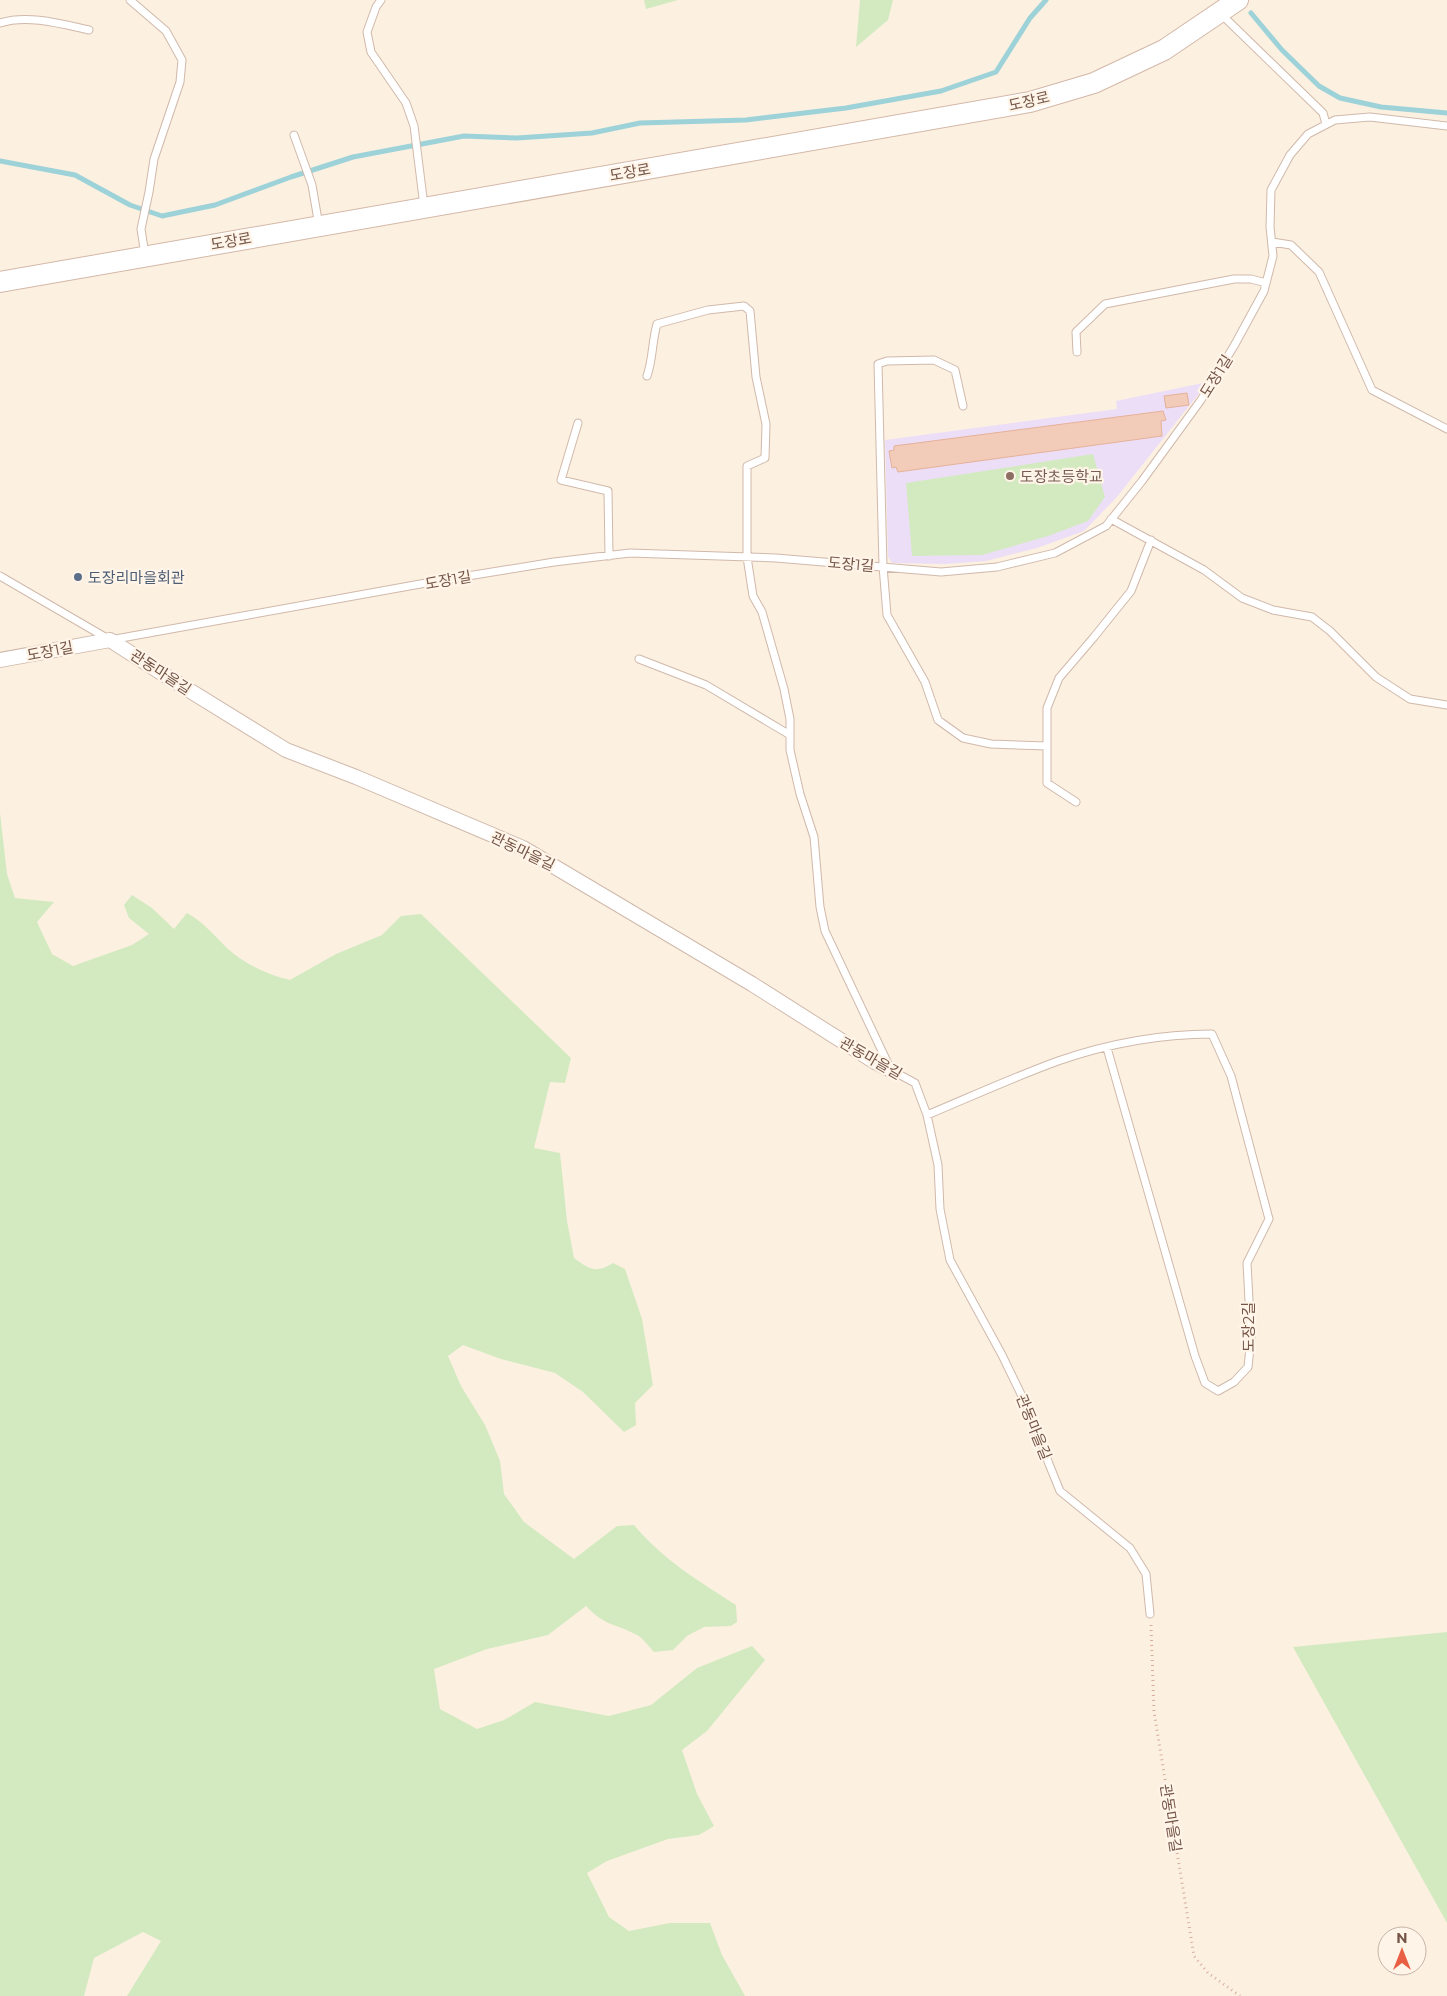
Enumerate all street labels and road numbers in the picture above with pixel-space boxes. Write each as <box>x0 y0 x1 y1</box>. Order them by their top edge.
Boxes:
street label: 도장로 <box>1007 87 1051 115</box>
street label: 도장로 <box>608 159 652 185</box>
street label: 도장로 <box>209 228 253 254</box>
street label: 도장1길 <box>1196 351 1236 401</box>
street label: 도장1길 <box>827 552 875 576</box>
street label: 도장1길 <box>423 567 473 593</box>
street label: 도장1길 <box>25 637 75 665</box>
street label: 관동마을길 <box>127 645 195 699</box>
street label: 관동마을길 <box>488 827 558 875</box>
street label: 관동마을길 <box>836 1033 906 1083</box>
street label: 도장2길 <box>1239 1302 1258 1352</box>
street label: 관동마을길 <box>1012 1391 1056 1463</box>
street label: 관동마을길 <box>1156 1782 1186 1854</box>

